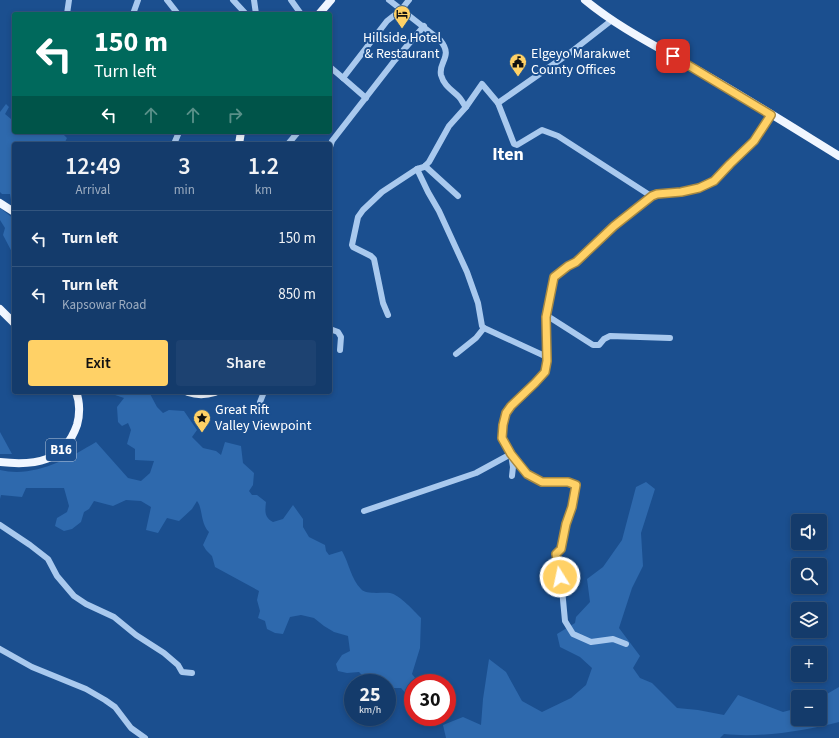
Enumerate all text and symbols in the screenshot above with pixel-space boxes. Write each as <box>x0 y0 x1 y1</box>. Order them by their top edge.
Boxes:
hotel icon: Hillside Hotel & Restaurant <box>392 4 412 29</box>
text: 150 m <box>94 22 168 62</box>
icon: left <box>28 28 80 80</box>
place label: Hillside Hotel & Restaurant <box>363 28 441 64</box>
pin <box>656 39 690 73</box>
place label: Elgeyo Marakwet County Offices <box>531 44 630 80</box>
icon: arrive <box>662 45 684 67</box>
public building icon: Elgeyo Marakwet County Offices <box>508 52 528 77</box>
text: Turn left <box>94 59 156 84</box>
icon: left <box>98 104 120 126</box>
icon: ahead <box>140 104 162 126</box>
icon: ahead <box>182 104 204 126</box>
icon: right <box>224 104 246 126</box>
district label: Iten <box>492 142 524 167</box>
text: 12:49 <box>65 149 121 184</box>
text: 3 <box>178 149 190 184</box>
text: 1.2 <box>248 149 279 184</box>
text: Arrival <box>75 181 110 199</box>
text: min <box>174 181 195 199</box>
text: km <box>255 181 272 199</box>
icon: left <box>28 228 50 250</box>
text: Turn left <box>62 228 118 249</box>
text: 150 m <box>278 228 316 249</box>
text: Turn left <box>62 275 118 296</box>
icon: left <box>28 284 50 306</box>
text: 850 m <box>278 284 316 305</box>
text: Kapsowar Road <box>62 296 147 314</box>
button: Exit <box>28 340 168 386</box>
button: Share <box>176 340 316 386</box>
place label: Great Rift Valley Viewpoint <box>215 400 312 436</box>
place icon: Great Rift Valley Viewpoint <box>192 408 212 433</box>
road number: B16 <box>46 439 76 461</box>
map controls <box>791 514 827 726</box>
button: sound <box>791 514 827 550</box>
position arrow <box>539 556 581 598</box>
button: search <box>791 558 827 594</box>
button: layers <box>791 602 827 638</box>
button: + <box>791 646 827 682</box>
speed limit sign: 30 <box>404 674 456 726</box>
text: 25 <box>359 681 381 709</box>
button: − <box>791 690 827 726</box>
text: km/h <box>359 703 381 717</box>

